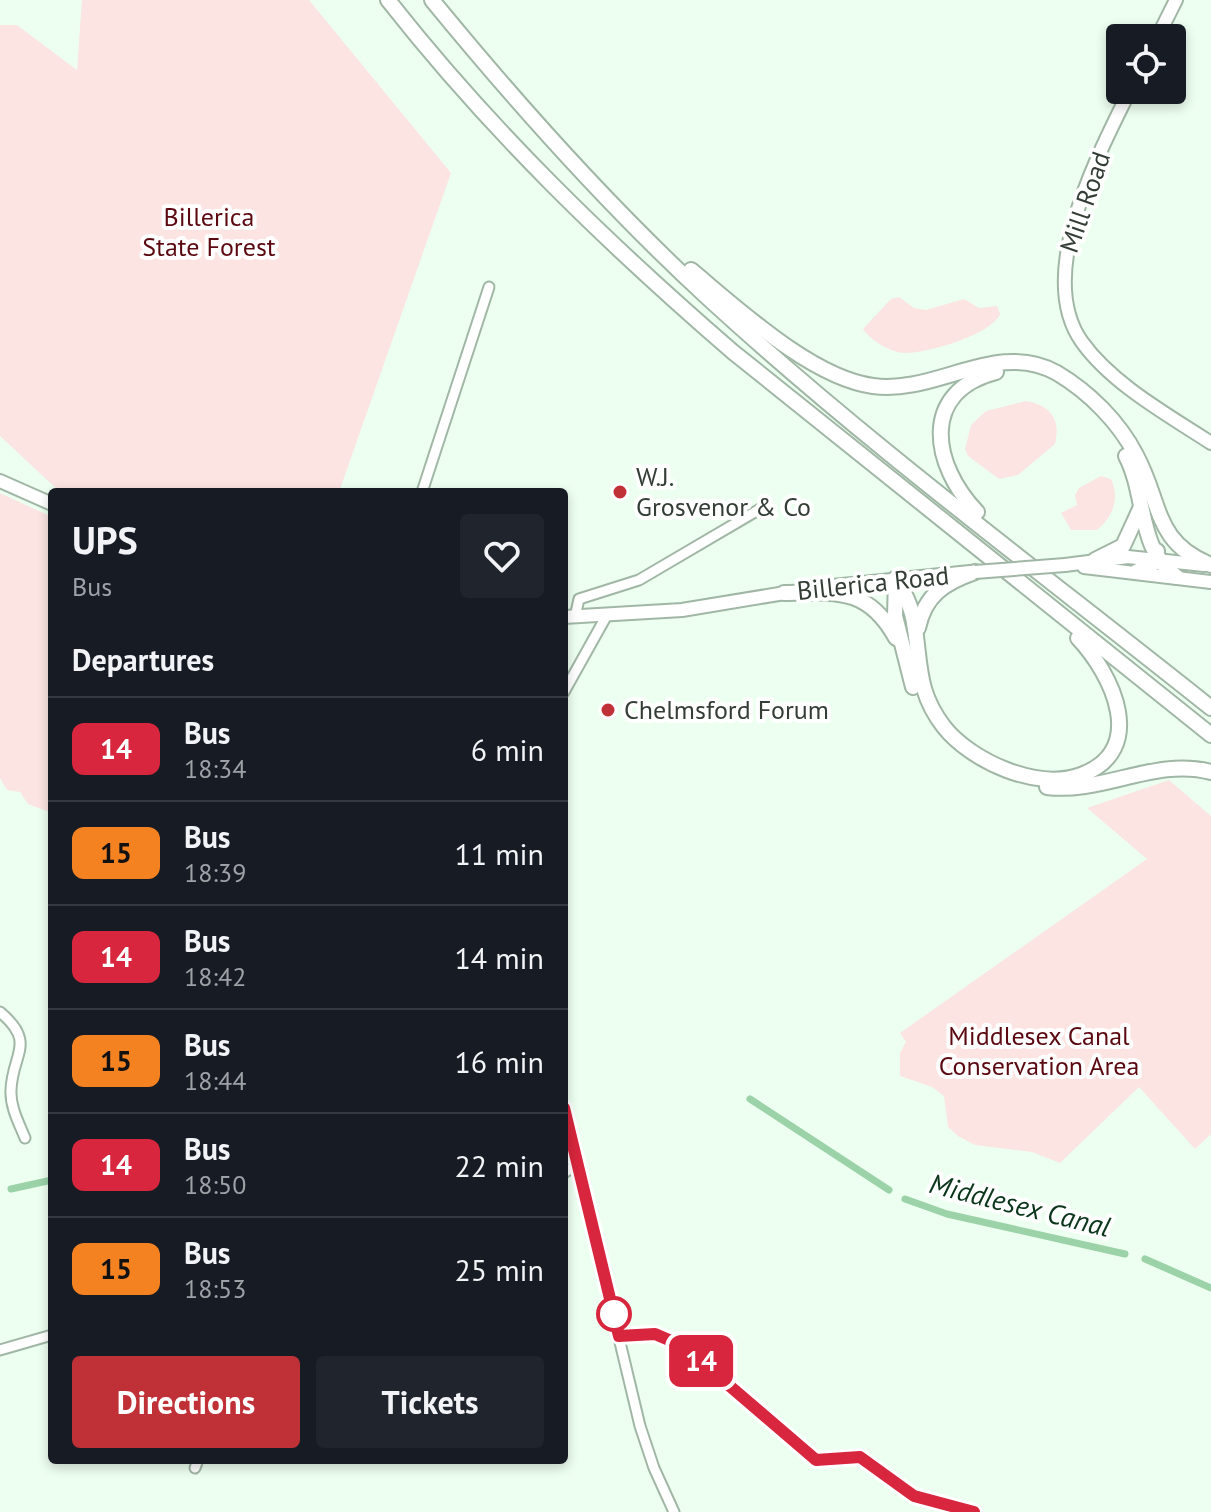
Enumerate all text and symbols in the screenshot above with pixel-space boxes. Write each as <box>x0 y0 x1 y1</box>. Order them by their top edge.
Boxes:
map controls <box>1106 24 1186 104</box>
button: locate <box>1106 24 1186 104</box>
street label: Mill Road <box>1052 147 1117 257</box>
park label: Billerica State Forest <box>142 200 276 263</box>
place label: W.J. Grosvenor & Co <box>636 460 811 523</box>
marker: W.J. Grosvenor & Co <box>611 483 629 501</box>
button: heart <box>460 514 544 598</box>
text: UPS <box>72 515 138 564</box>
street label: Billerica Road <box>795 558 951 607</box>
text: Bus <box>72 570 112 603</box>
text: Departures <box>72 640 214 679</box>
place label: Chelmsford Forum <box>624 693 829 726</box>
marker: Chelmsford Forum <box>599 701 617 719</box>
text: Bus <box>184 713 231 752</box>
text: 14 <box>100 730 132 767</box>
text: 6 min <box>471 730 544 769</box>
text: 18:34 <box>184 752 246 785</box>
text: Bus <box>184 817 231 856</box>
text: 15 <box>100 834 132 871</box>
text: 11 min <box>454 834 544 873</box>
text: 18:39 <box>184 856 246 889</box>
text: Bus <box>184 921 231 960</box>
text: 14 <box>100 938 132 975</box>
text: 14 min <box>454 938 544 977</box>
text: 18:42 <box>184 960 246 993</box>
park label: Middlesex Canal Conservation Area <box>939 1019 1139 1082</box>
text: Bus <box>184 1025 231 1064</box>
text: 15 <box>100 1042 132 1079</box>
text: 16 min <box>454 1042 544 1081</box>
text: 18:44 <box>184 1064 246 1097</box>
text: Bus <box>184 1129 231 1168</box>
text: 14 <box>100 1146 132 1183</box>
text: 22 min <box>454 1146 544 1185</box>
water label: Middlesex Canal <box>926 1164 1115 1245</box>
text: 18:50 <box>184 1168 246 1201</box>
text: Bus <box>184 1233 231 1272</box>
text: 15 <box>100 1250 132 1287</box>
text: 25 min <box>454 1250 544 1289</box>
text: 18:53 <box>184 1272 246 1305</box>
unlabelled marker <box>597 1297 631 1331</box>
line badge: 14 <box>665 1335 737 1387</box>
text: 14 <box>685 1342 717 1379</box>
button: Directions <box>72 1356 300 1448</box>
button: Tickets <box>316 1356 544 1448</box>

